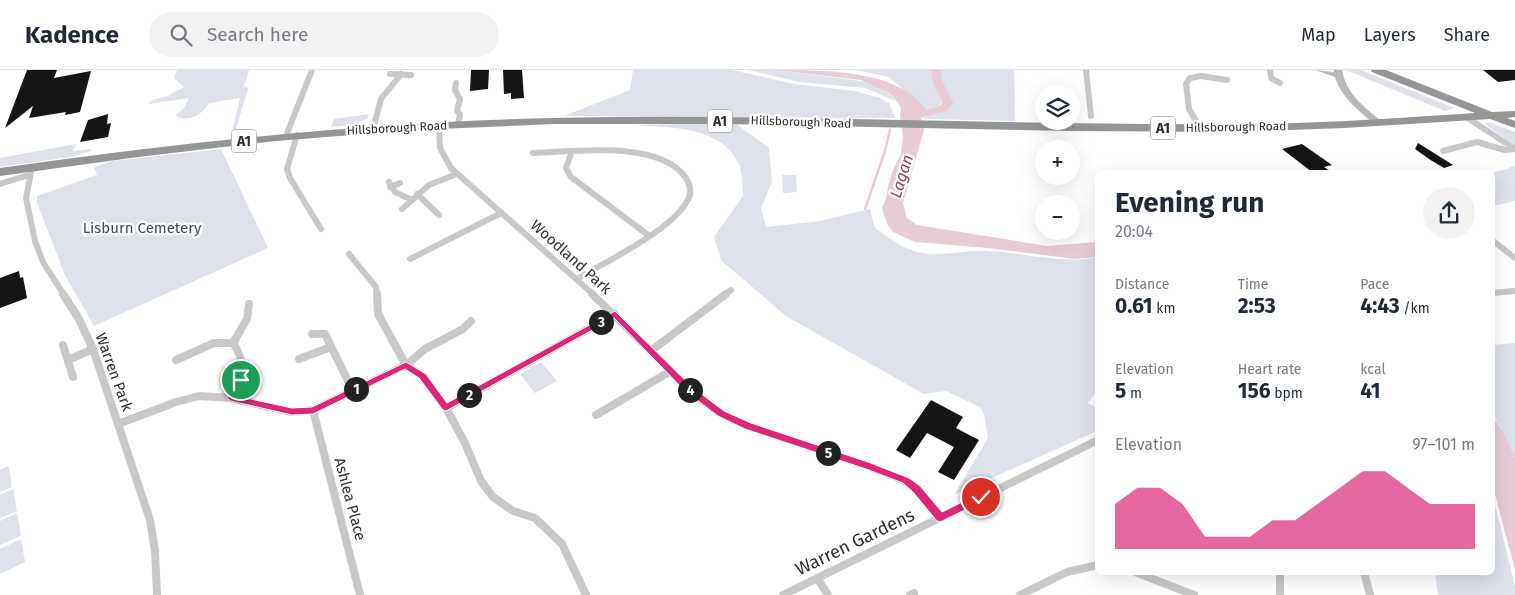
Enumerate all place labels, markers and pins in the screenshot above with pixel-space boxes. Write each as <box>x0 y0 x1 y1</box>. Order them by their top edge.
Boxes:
pin: 3 <box>588 310 614 334</box>
pin <box>220 359 262 401</box>
pin: 1 <box>344 376 368 402</box>
pin: 4 <box>678 378 702 402</box>
pin: 2 <box>456 382 482 408</box>
pin: 5 <box>816 440 840 466</box>
pin <box>960 476 1002 518</box>

